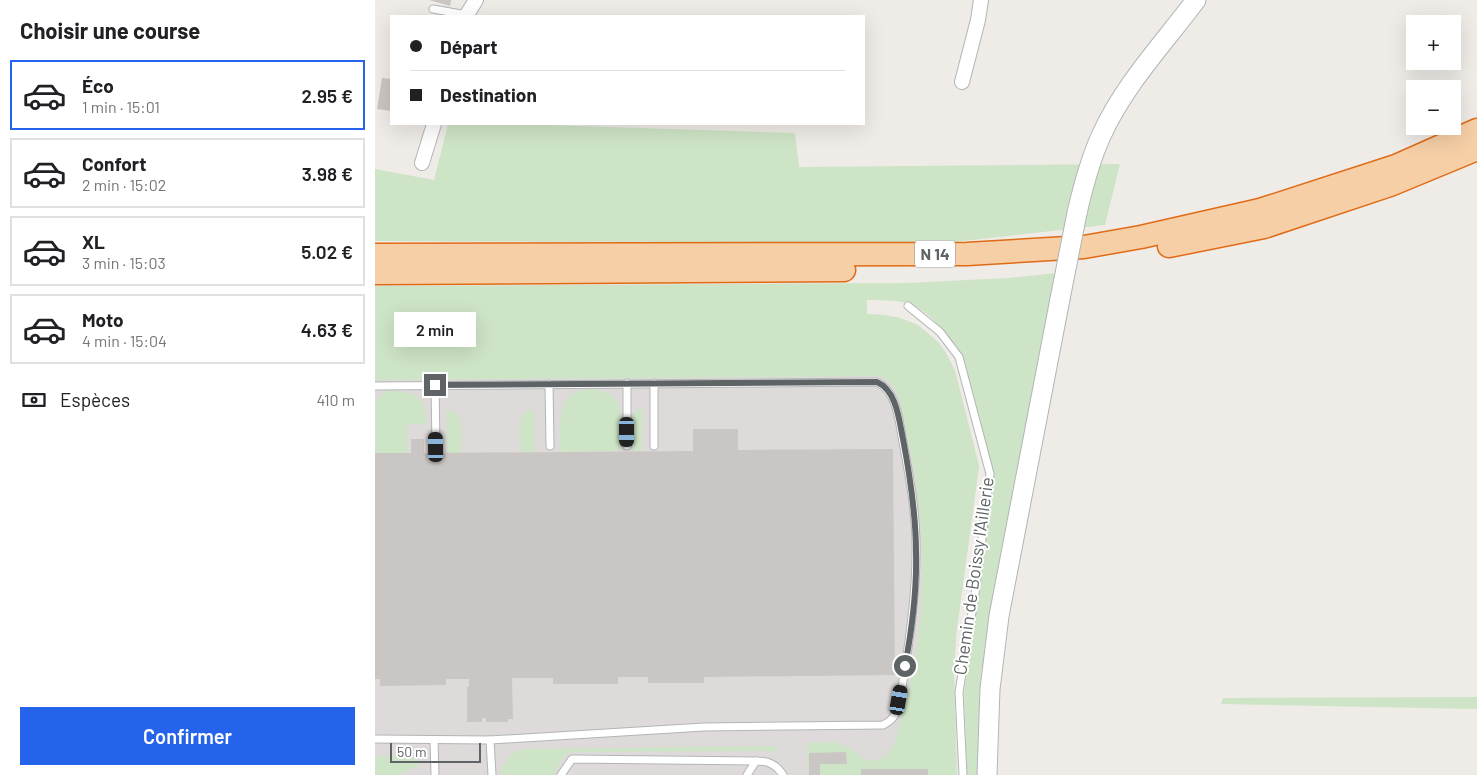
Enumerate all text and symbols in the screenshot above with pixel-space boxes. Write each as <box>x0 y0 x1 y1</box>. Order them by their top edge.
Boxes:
map controls <box>1406 15 1461 135</box>
button: + <box>1406 15 1461 70</box>
text: Choisir une course <box>20 17 200 43</box>
text: Départ <box>440 35 498 58</box>
icon: car <box>22 73 67 118</box>
text: Éco <box>82 74 114 97</box>
button: − <box>1406 80 1461 135</box>
text: Destination <box>440 83 537 106</box>
text: 2.95 € <box>301 84 353 107</box>
text: 1 min · 15:01 <box>82 97 160 116</box>
icon: car <box>22 151 67 196</box>
text: Confort <box>82 152 146 175</box>
text: 3.98 € <box>302 162 353 185</box>
text: 2 min · 15:02 <box>82 175 166 194</box>
icon: car <box>22 229 67 274</box>
text: XL <box>82 230 105 253</box>
text: 5.02 € <box>301 240 353 263</box>
road number: N 14 <box>915 240 955 268</box>
text: 3 min · 15:03 <box>82 253 166 272</box>
icon: car <box>22 307 67 352</box>
text: Moto <box>82 308 124 331</box>
callout: 2 min <box>394 312 476 348</box>
text: 4.63 € <box>301 318 353 341</box>
text: 2 min <box>416 320 454 339</box>
text: 4 min · 15:04 <box>82 331 167 350</box>
route end <box>424 374 446 396</box>
icon: cash <box>20 386 48 414</box>
text: Espèces <box>60 388 130 411</box>
text: 410 m <box>317 390 355 409</box>
car <box>619 417 634 447</box>
car <box>428 432 443 462</box>
street label: Chemin de Boissy l'Aillerie <box>948 476 998 676</box>
route start <box>894 655 916 677</box>
car <box>889 684 908 716</box>
button: Confirmer <box>20 707 355 765</box>
scale bar <box>390 740 481 763</box>
text: 50 m <box>397 743 426 760</box>

